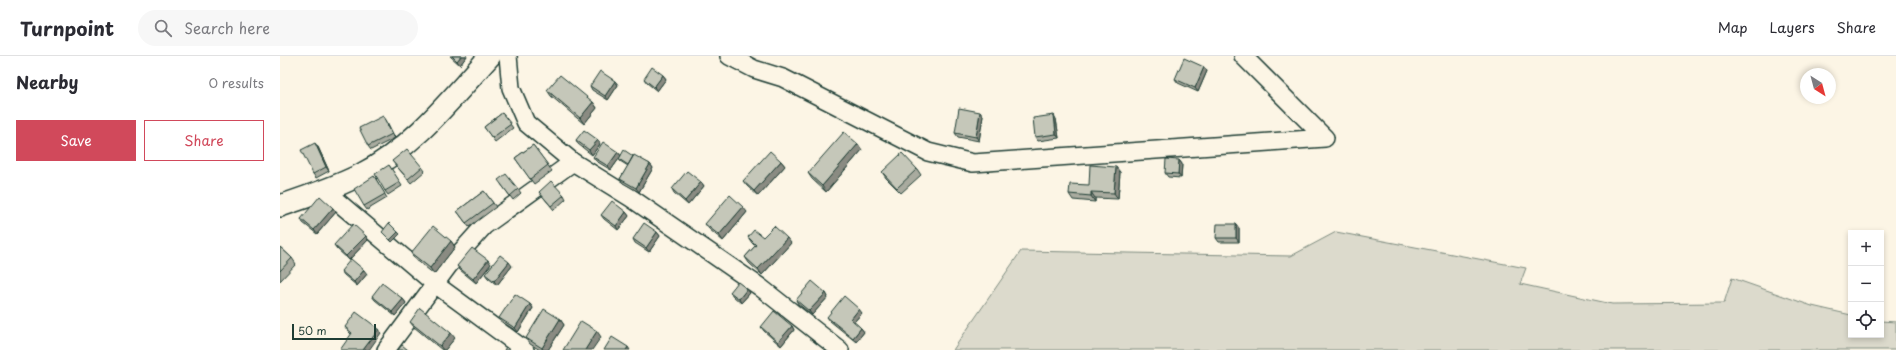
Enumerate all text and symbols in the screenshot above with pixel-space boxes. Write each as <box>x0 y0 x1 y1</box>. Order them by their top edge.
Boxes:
search box <box>138 10 418 46</box>
text: Turnpoint <box>20 14 114 42</box>
text: Search here <box>184 16 270 39</box>
icon: search <box>152 17 174 39</box>
text: Map <box>1718 17 1748 38</box>
text: Layers <box>1770 17 1815 38</box>
text: Share <box>1837 17 1876 38</box>
north arrow <box>1800 68 1836 104</box>
text: Nearby <box>16 69 78 95</box>
text: 0 results <box>209 73 264 92</box>
button: Save <box>16 120 136 161</box>
button: Share <box>144 120 264 161</box>
map controls <box>1848 230 1884 338</box>
button: + <box>1848 230 1884 266</box>
button: − <box>1848 266 1884 302</box>
button: locate <box>1848 302 1884 338</box>
scale bar <box>292 322 376 341</box>
text: 50 m <box>298 322 327 339</box>

